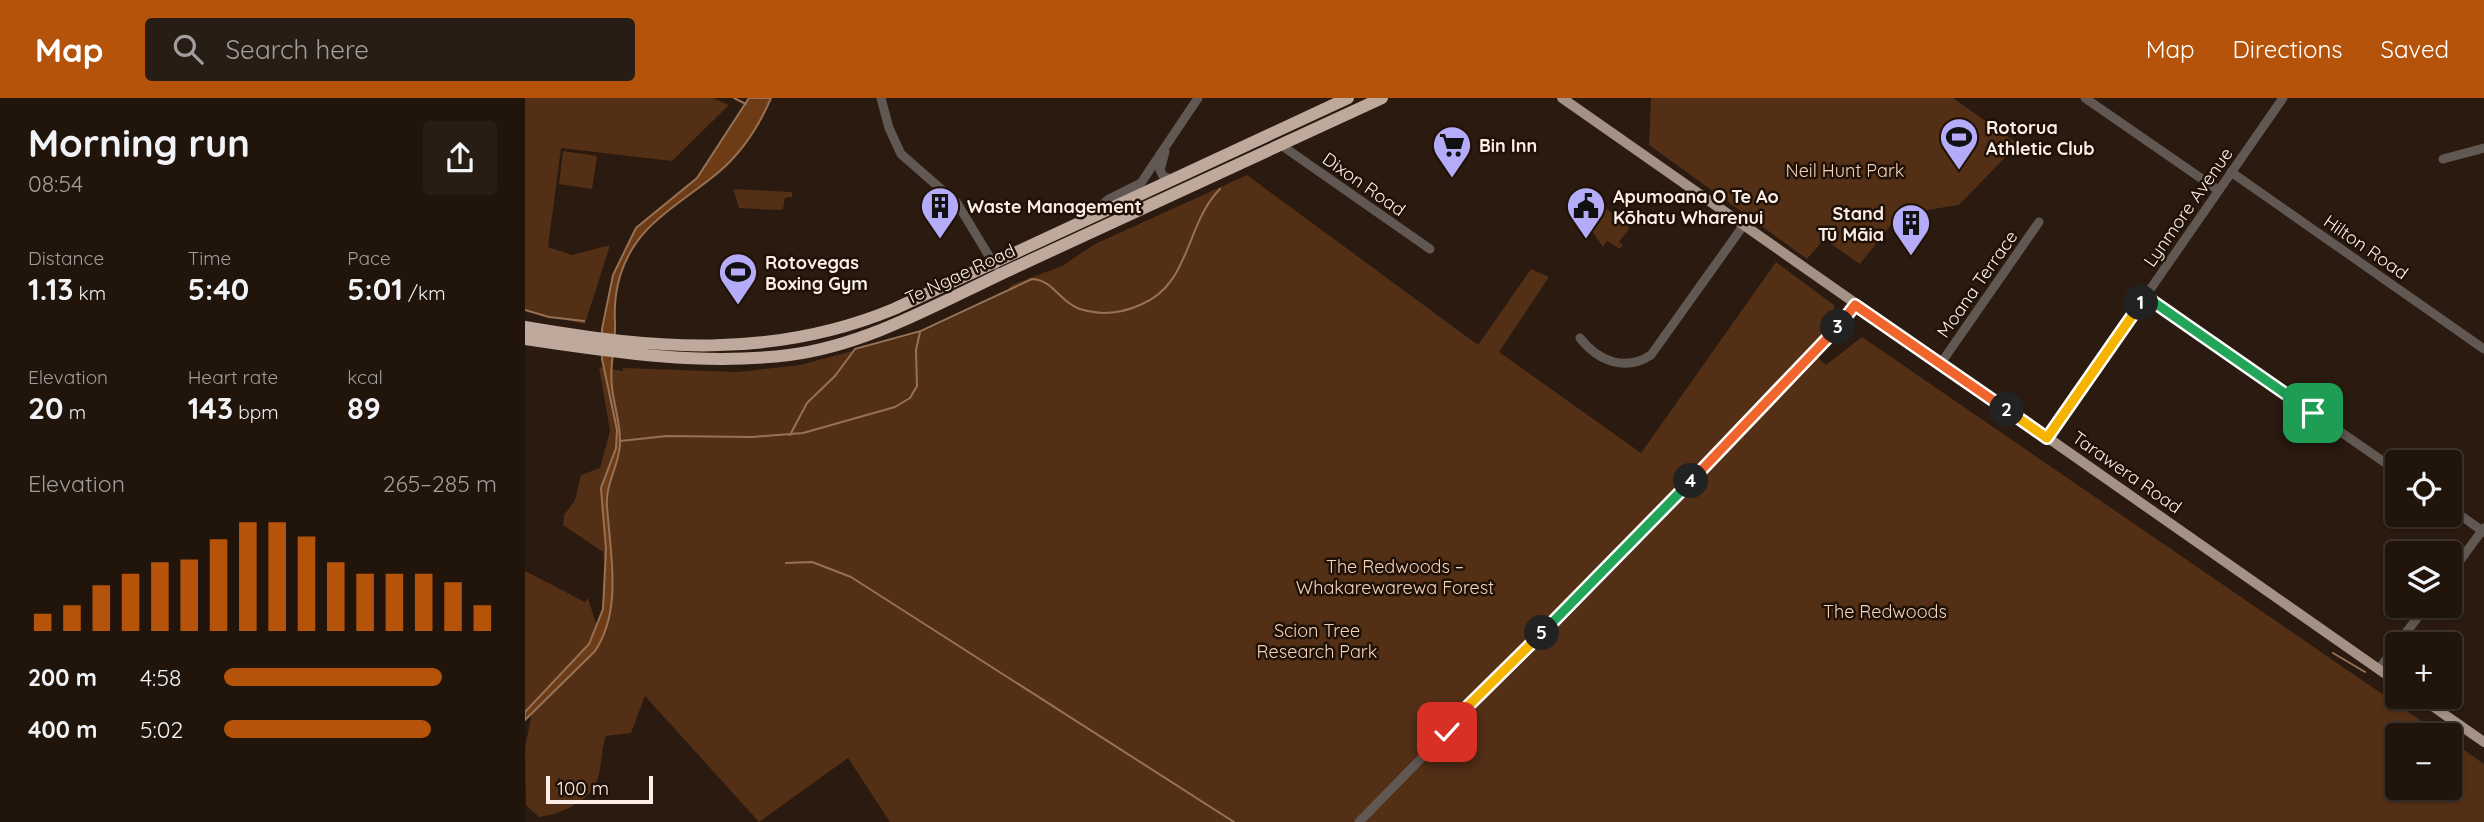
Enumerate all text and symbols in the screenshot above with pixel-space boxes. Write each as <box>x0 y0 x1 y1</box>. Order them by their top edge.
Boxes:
search box <box>145 18 635 81</box>
text: Map <box>35 29 103 70</box>
icon: search <box>169 30 207 68</box>
text: Search here <box>225 33 369 66</box>
text: Map <box>2146 34 2195 64</box>
text: Directions <box>2233 34 2343 64</box>
text: Saved <box>2381 34 2449 64</box>
sports icon: Rotorua Athletic Club <box>1938 116 1980 171</box>
place label: Rotorua Athletic Club <box>1986 116 2095 160</box>
text: Morning run <box>28 119 250 167</box>
button: share <box>423 121 497 195</box>
supermarket icon: Bin Inn <box>1431 124 1473 179</box>
place label: Bin Inn <box>1479 134 1537 157</box>
street label: Lynmore Avenue <box>2138 143 2238 271</box>
street label: Dixon Road <box>1318 147 1410 221</box>
park label: Neil Hunt Park <box>1786 159 1904 182</box>
text: 08:54 <box>28 169 83 198</box>
building icon: Waste Management <box>919 185 961 240</box>
public building icon: Apumoana O Te Ao Kōhatu Wharenui <box>1565 185 1607 240</box>
place label: Apumoana O Te Ao Kōhatu Wharenui <box>1613 185 1779 229</box>
place label: Waste Management <box>967 195 1142 218</box>
place label: Stand Tū Māia <box>1818 202 1884 246</box>
building icon: Stand Tū Māia <box>1890 202 1932 257</box>
street label: Hilton Road <box>2319 210 2413 284</box>
street label: Moana Terrace <box>1931 226 2023 342</box>
street label: Te Ngae Road <box>901 238 1019 310</box>
text: Distance <box>28 246 104 270</box>
text: Time <box>188 246 231 270</box>
text: Pace <box>347 246 391 270</box>
sports icon: Rotovegas Boxing Gym <box>717 251 759 306</box>
place label: Rotovegas Boxing Gym <box>765 251 868 295</box>
text: 1.13 <box>28 270 73 308</box>
text: 5:40 <box>188 270 249 308</box>
text: 5:01 <box>347 270 403 308</box>
text: km <box>73 281 106 305</box>
text: /km <box>403 281 446 305</box>
pin: 1 <box>2123 286 2159 320</box>
text: 1 <box>2137 290 2144 314</box>
pin: 3 <box>1821 310 1855 344</box>
text: 3 <box>1832 314 1843 338</box>
text: Elevation <box>28 365 108 389</box>
text: Heart rate <box>188 365 278 389</box>
text: kcal <box>347 365 383 389</box>
pin <box>2283 383 2343 443</box>
text: 20 <box>28 389 64 427</box>
text: 143 <box>188 389 233 427</box>
text: 89 <box>347 389 381 427</box>
pin: 2 <box>1989 392 2025 428</box>
icon: arrive <box>2294 394 2332 432</box>
text: 2 <box>2001 397 2012 421</box>
text: m <box>64 400 86 424</box>
text: bpm <box>233 400 279 424</box>
street label: Tarawera Road <box>2068 426 2186 518</box>
map controls <box>2385 450 2462 800</box>
button: locate <box>2385 450 2462 527</box>
pin: 4 <box>1673 464 1709 498</box>
text: 4 <box>1685 468 1696 492</box>
text: Elevation <box>28 469 125 498</box>
text: 265–285 m <box>383 469 497 498</box>
button: layers <box>2385 541 2462 618</box>
park label: The Redwoods – Whakarewarewa Forest <box>1296 555 1494 599</box>
park label: The Redwoods <box>1823 600 1947 623</box>
pin: 5 <box>1525 616 1559 650</box>
park label: Scion Tree Research Park <box>1257 619 1377 663</box>
text: 5 <box>1536 620 1547 644</box>
button: + <box>2385 632 2462 709</box>
text: 200 m <box>28 663 97 692</box>
text: 4:58 <box>140 663 181 692</box>
pin <box>1417 702 1477 762</box>
icon: check <box>1428 713 1466 751</box>
text: 400 m <box>28 715 97 744</box>
text: 5:02 <box>140 715 183 744</box>
button: − <box>2385 723 2462 800</box>
scale bar <box>546 773 653 805</box>
text: 100 m <box>557 776 609 800</box>

